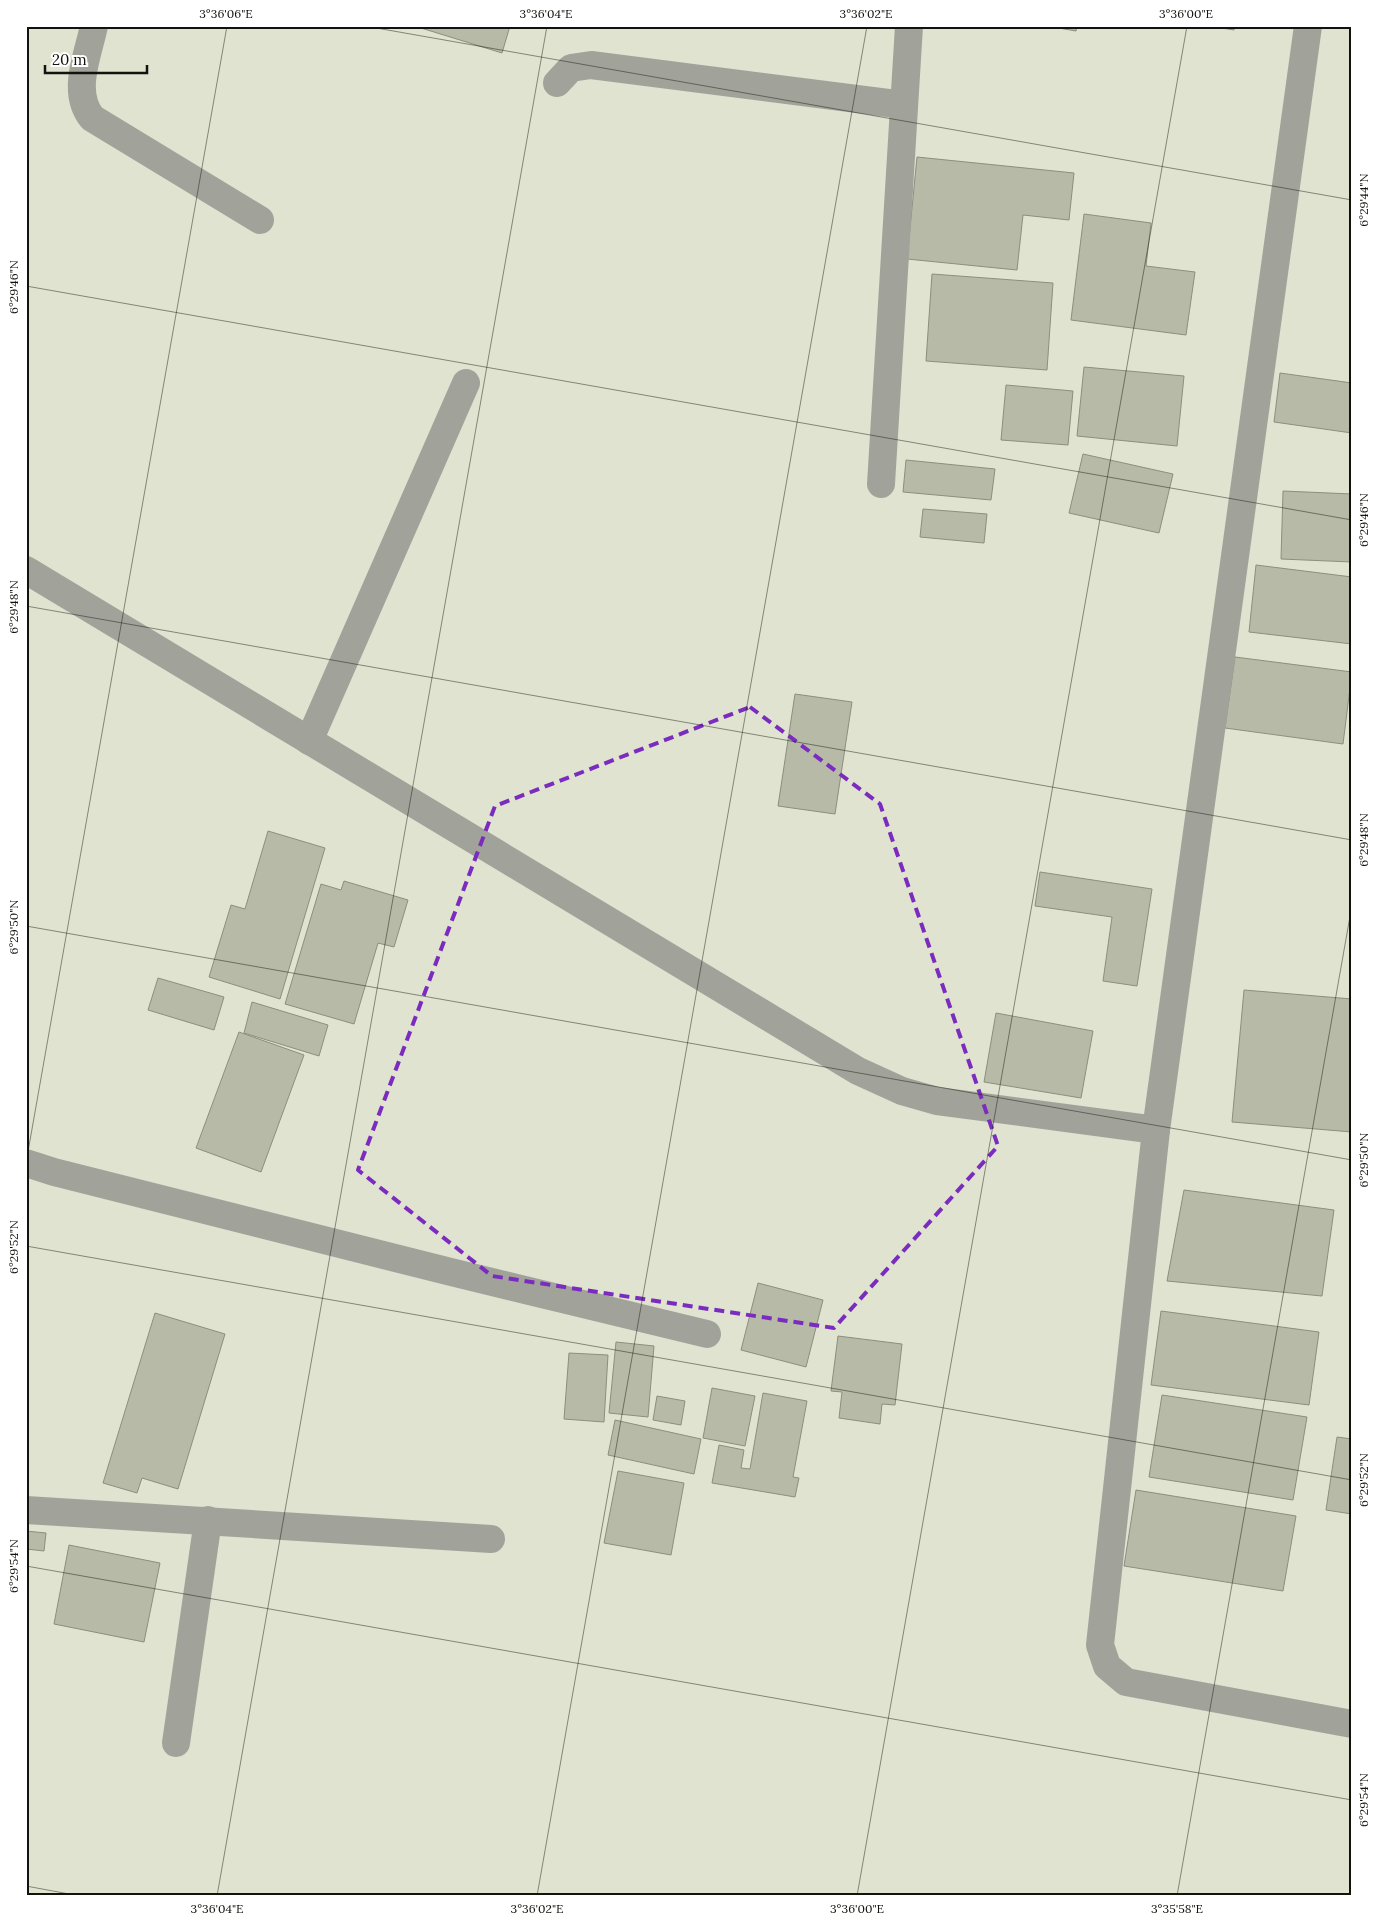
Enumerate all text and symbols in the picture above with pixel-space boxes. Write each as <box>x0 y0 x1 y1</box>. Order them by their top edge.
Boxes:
text: 3°36'06"E <box>199 6 253 21</box>
text: 3°36'04"E <box>519 6 573 21</box>
text: 3°36'02"E <box>839 6 893 21</box>
text: 3°36'00"E <box>1159 6 1213 21</box>
scale bar <box>45 42 148 74</box>
text: 20 m <box>52 50 87 69</box>
text: 6°29'44"N <box>1356 173 1371 227</box>
text: 6°29'46"N <box>6 260 21 314</box>
text: 6°29'46"N <box>1356 493 1371 547</box>
text: 6°29'48"N <box>6 580 21 634</box>
text: 6°29'48"N <box>1356 813 1371 867</box>
text: 6°29'50"N <box>6 900 21 954</box>
text: 6°29'50"N <box>1356 1133 1371 1187</box>
text: 6°29'52"N <box>6 1220 21 1274</box>
text: 6°29'52"N <box>1356 1453 1371 1507</box>
text: 6°29'54"N <box>6 1539 21 1593</box>
text: 6°29'54"N <box>1356 1773 1371 1827</box>
text: 3°36'04"E <box>190 1901 244 1916</box>
text: 3°36'02"E <box>510 1901 564 1916</box>
text: 3°36'00"E <box>830 1901 884 1916</box>
text: 3°35'58"E <box>1151 1901 1203 1916</box>

